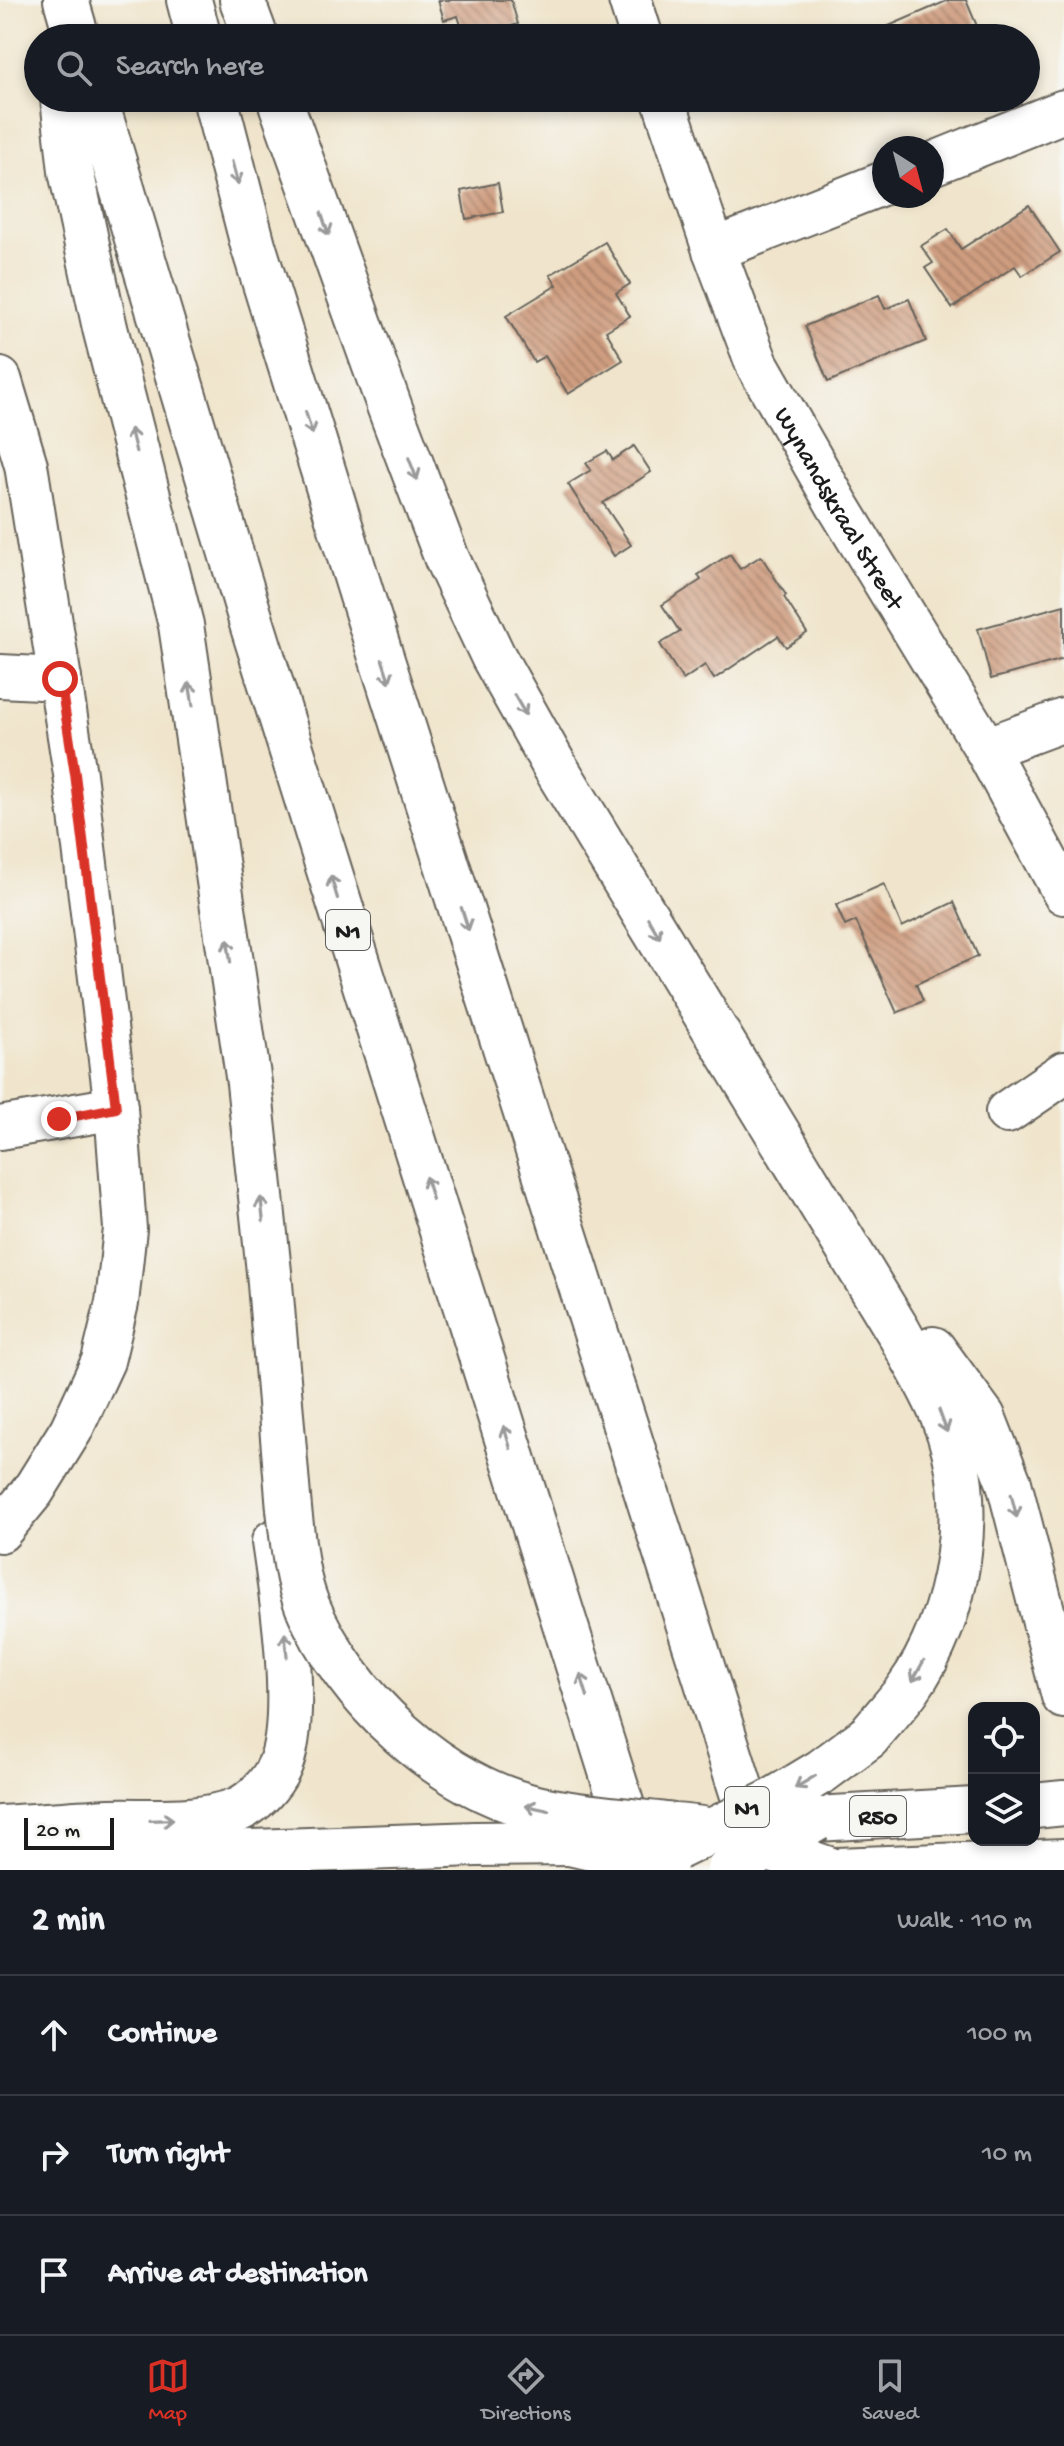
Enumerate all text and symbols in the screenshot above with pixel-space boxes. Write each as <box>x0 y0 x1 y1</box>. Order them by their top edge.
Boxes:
search box <box>24 24 1040 112</box>
icon: search <box>52 46 96 90</box>
text: Search here <box>116 51 264 86</box>
north arrow <box>872 136 944 208</box>
one-way arrow <box>228 160 243 186</box>
one-way arrow <box>318 211 333 236</box>
street label: Wynandskraal Street <box>765 403 910 619</box>
one-way arrow <box>302 410 317 435</box>
one-way arrow <box>125 428 140 454</box>
one-way arrow <box>407 456 421 481</box>
one-way arrow <box>380 658 394 683</box>
route start <box>42 661 78 697</box>
one-way arrow <box>183 681 198 707</box>
one-way arrow <box>512 693 528 716</box>
one-way arrow <box>326 875 340 900</box>
one-way arrow <box>458 906 473 931</box>
road number: N1 <box>326 910 370 950</box>
one-way arrow <box>646 916 662 939</box>
one-way arrow <box>221 939 236 964</box>
route end <box>41 1101 77 1137</box>
one-way arrow <box>421 1176 436 1202</box>
one-way arrow <box>255 1196 270 1222</box>
one-way arrow <box>937 1408 952 1433</box>
one-way arrow <box>498 1424 513 1449</box>
one-way arrow <box>1008 1493 1023 1519</box>
one-way arrow <box>278 1632 293 1659</box>
one-way arrow <box>910 1658 925 1682</box>
one-way arrow <box>576 1672 591 1698</box>
map controls <box>968 1702 1040 1846</box>
button: locate <box>968 1702 1040 1774</box>
one-way arrow <box>794 1774 817 1790</box>
button: layers <box>968 1774 1040 1846</box>
road number: N1 <box>725 1787 769 1827</box>
road number: R50 <box>850 1796 906 1836</box>
one-way arrow <box>524 1800 550 1815</box>
one-way arrow <box>148 1812 175 1827</box>
scale bar <box>24 1814 114 1850</box>
text: 20 m <box>36 1819 80 1845</box>
text: 2 min <box>32 1902 104 1942</box>
text: Walk · 110 m <box>897 1907 1032 1938</box>
icon: ahead <box>32 2013 76 2057</box>
text: Continue <box>108 2018 217 2053</box>
text: 100 m <box>967 2020 1032 2051</box>
icon: right <box>32 2133 76 2177</box>
text: Turn right <box>108 2138 228 2173</box>
text: 10 m <box>982 2140 1032 2171</box>
icon: arrive <box>32 2253 76 2297</box>
text: Arrive at destination <box>108 2258 368 2293</box>
tab: Map <box>146 2354 190 2428</box>
tab: Directions <box>481 2354 571 2428</box>
tab: Saved <box>862 2354 918 2428</box>

